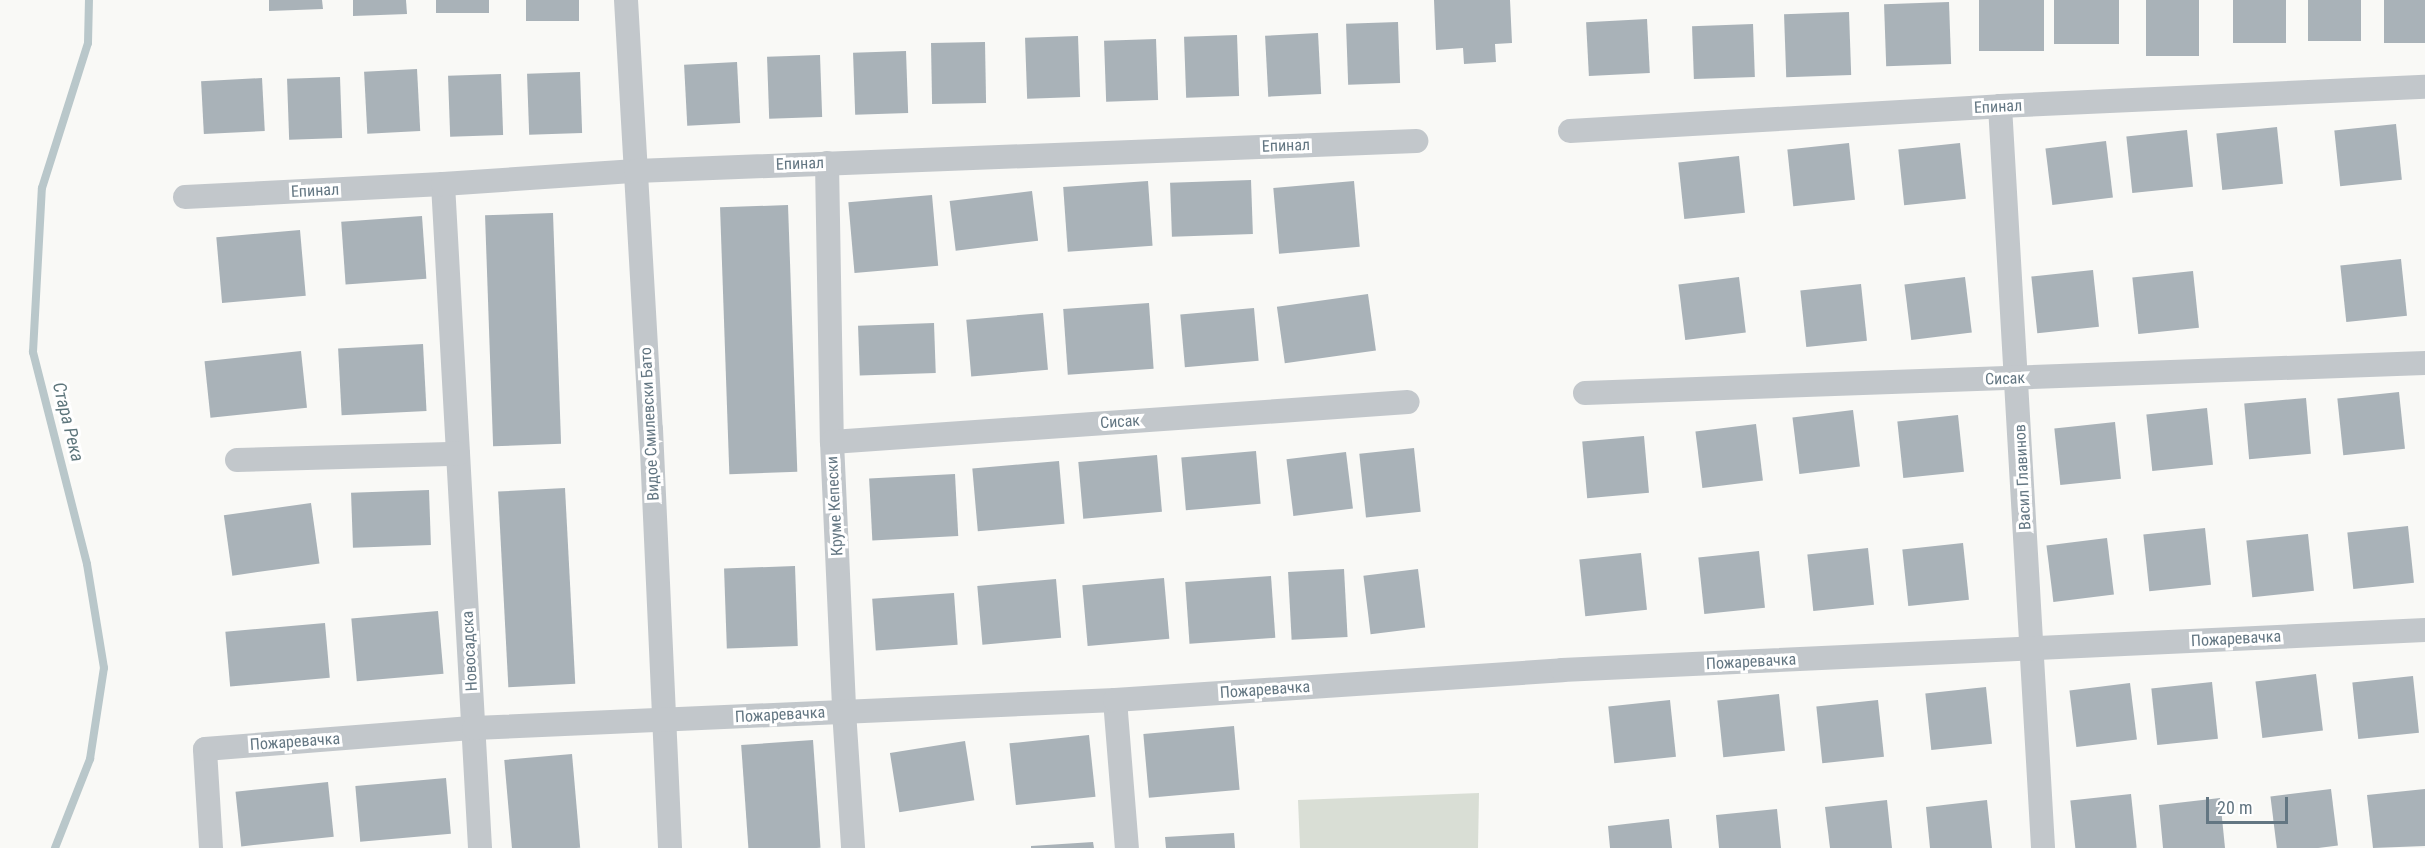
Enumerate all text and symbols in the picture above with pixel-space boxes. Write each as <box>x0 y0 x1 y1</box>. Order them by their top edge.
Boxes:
street label: Епинал <box>1973 96 2023 118</box>
street label: Епинал <box>1262 136 1310 156</box>
street label: Епинал <box>776 154 824 174</box>
street label: Епинал <box>290 180 340 202</box>
street label: Видое Смилевски Бато <box>636 347 664 501</box>
street label: Сисак <box>1985 369 2025 389</box>
water label: Стара Река <box>48 380 88 464</box>
street label: Сисак <box>1099 411 1141 433</box>
street label: Васил Главинов <box>2011 424 2035 530</box>
street label: Круме Кепески <box>823 456 847 556</box>
street label: Новосадска <box>458 610 482 692</box>
street label: Пожаревачка <box>2190 627 2282 651</box>
street label: Пожаревачка <box>1705 650 1797 674</box>
street label: Пожаревачка <box>1219 677 1311 703</box>
street label: Пожаревачка <box>734 703 826 727</box>
street label: Пожаревачка <box>249 729 341 755</box>
scale bar <box>2209 785 2292 823</box>
text: 20 m <box>2217 797 2252 818</box>

